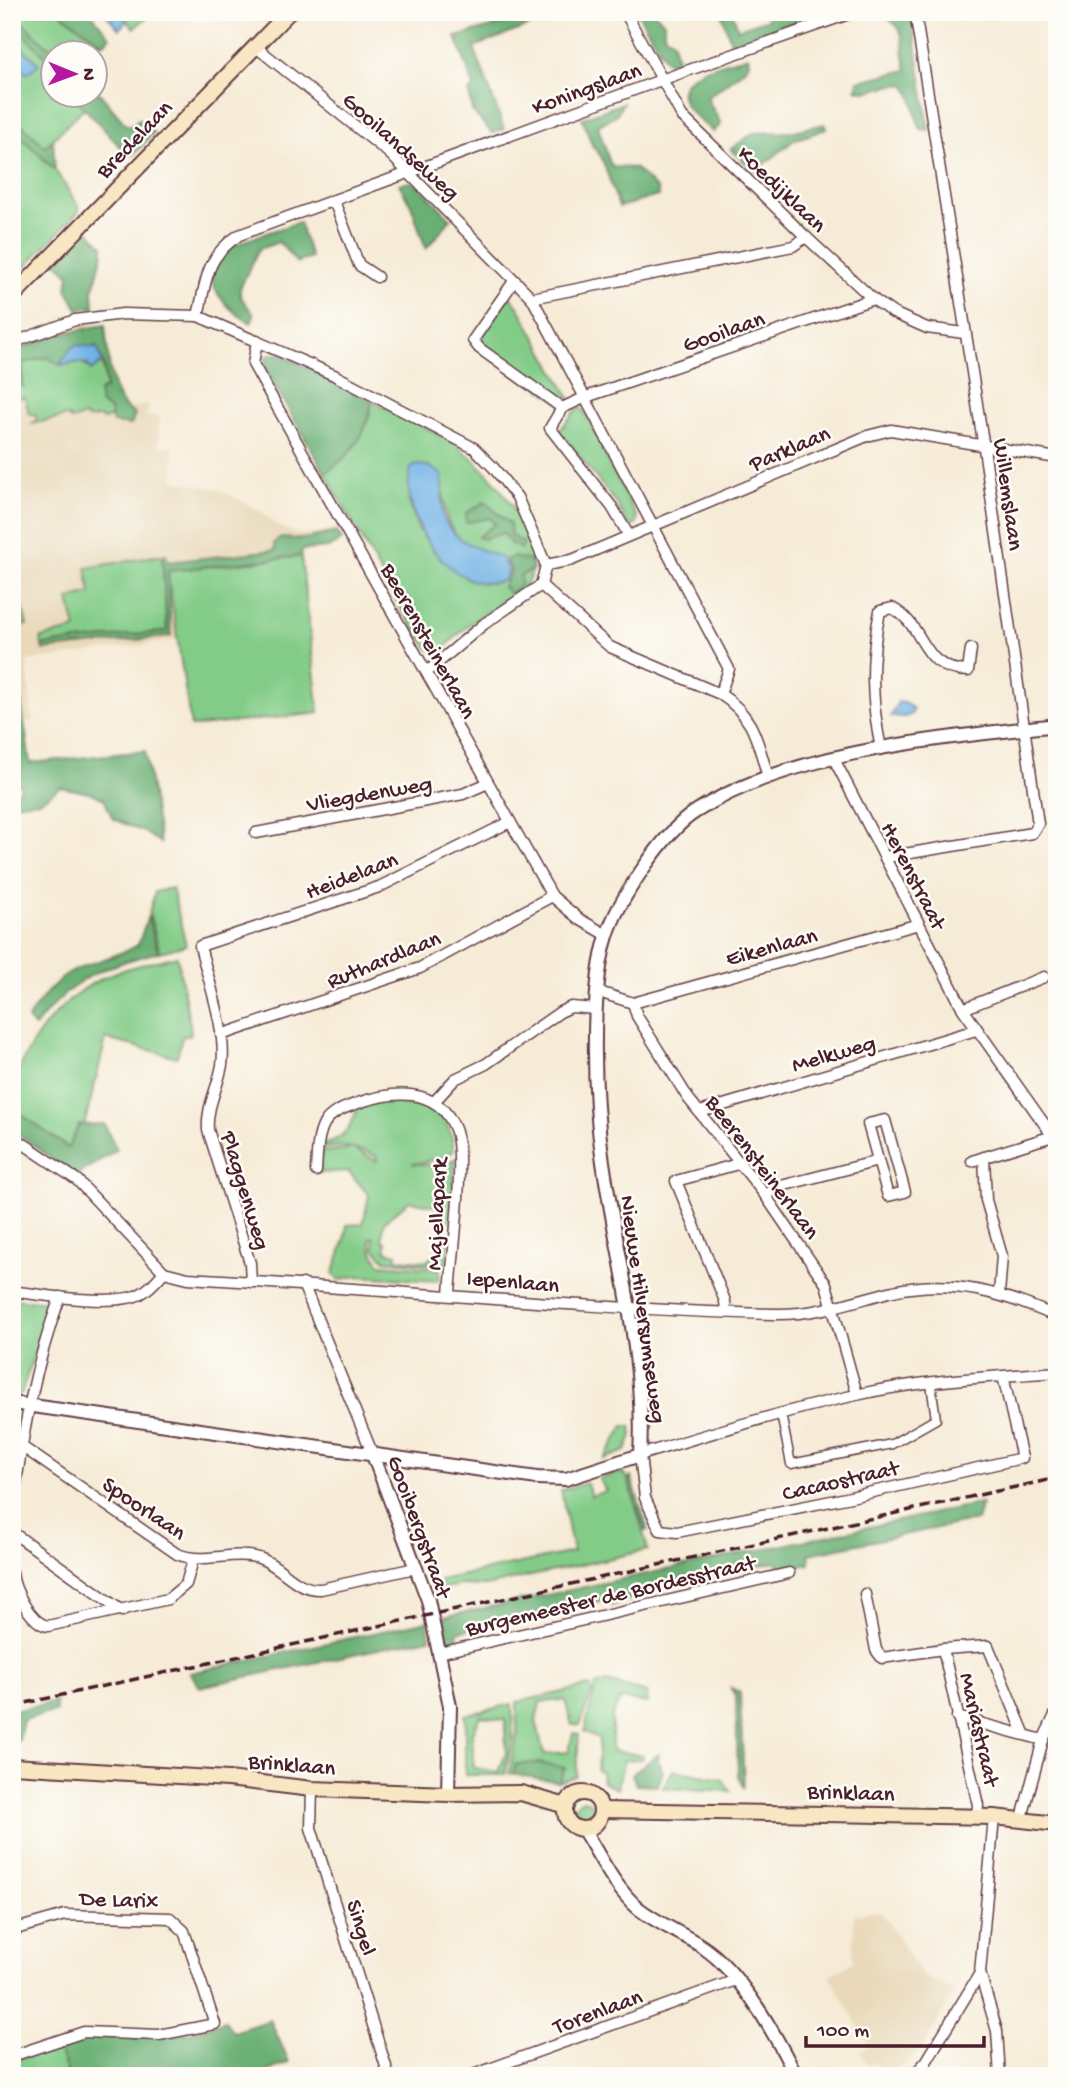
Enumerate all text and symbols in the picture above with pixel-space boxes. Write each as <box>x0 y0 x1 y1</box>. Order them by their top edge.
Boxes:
north arrow <box>38 38 108 108</box>
street label: Koningslaan <box>529 58 646 123</box>
text: N <box>76 68 99 81</box>
street label: Gooilandseweg <box>335 88 464 207</box>
street label: Bredelaan <box>91 96 180 186</box>
street label: Koedijklaan <box>730 141 831 240</box>
street label: Gooilaan <box>680 307 769 360</box>
street label: Parklaan <box>745 421 835 480</box>
street label: Willemslaan <box>985 437 1028 552</box>
street label: Beerensteinerlaan <box>373 558 481 724</box>
street label: Vliegdenweg <box>304 771 434 820</box>
street label: Herenstraat <box>873 818 951 936</box>
street label: Heidelaan <box>302 847 402 907</box>
street label: Eikenlaan <box>723 923 821 974</box>
street label: Ruthardlaan <box>323 926 445 996</box>
street label: Melkweg <box>789 1031 879 1080</box>
street label: Beerensteinerlaan <box>698 1090 824 1246</box>
street label: Plaggenweg <box>213 1128 274 1253</box>
street label: Majellapark <box>422 1154 455 1271</box>
street label: Nieuwe Hilversumseweg <box>612 1194 671 1425</box>
street label: Iepenlaan <box>465 1266 560 1301</box>
street label: Gooibergstraat <box>379 1452 457 1604</box>
street label: Cacaostraat <box>780 1456 903 1509</box>
street label: Spoorlaan <box>96 1472 190 1548</box>
street label: Burgemeester de Bordesstraat <box>462 1551 760 1644</box>
street label: Mariastraat <box>951 1670 1004 1791</box>
street label: Brinklaan <box>246 1749 337 1784</box>
street label: Brinklaan <box>806 1779 895 1810</box>
street label: De Larix <box>77 1887 159 1916</box>
street label: Singel <box>338 1897 381 1959</box>
street label: Torenlaan <box>548 1985 647 2043</box>
scale bar <box>806 2004 985 2048</box>
text: 100 m <box>816 2020 869 2045</box>

